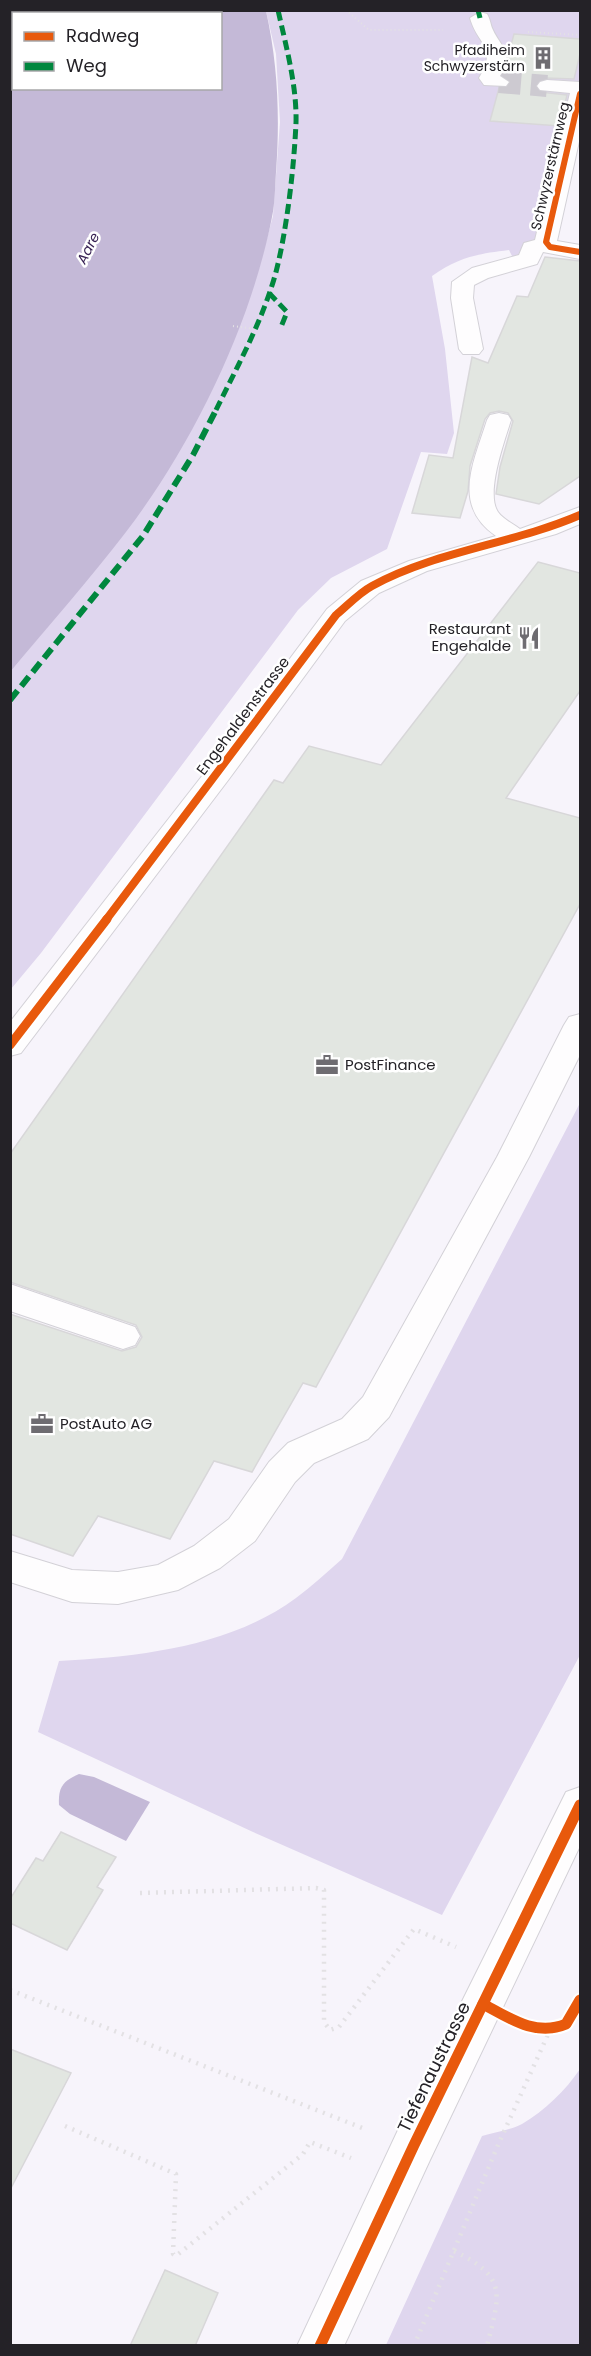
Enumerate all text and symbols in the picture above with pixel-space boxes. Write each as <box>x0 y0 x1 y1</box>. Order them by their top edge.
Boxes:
legend <box>12 12 222 90</box>
text: Radweg <box>66 23 139 48</box>
place label: Pfadiheim Schwyzerstärn <box>424 40 525 76</box>
building icon: Pfadiheim Schwyzerstärn <box>530 45 556 71</box>
text: Weg <box>66 53 107 78</box>
street label: Schwyzerstärnweg <box>526 100 574 232</box>
water label: Aare <box>71 229 104 268</box>
place label: Restaurant Engehalde <box>429 618 511 656</box>
restaurant icon: Restaurant Engehalde <box>516 625 542 651</box>
street label: Engehaldenstrasse <box>191 652 294 779</box>
office icon: PostFinance <box>314 1052 340 1078</box>
place label: PostFinance <box>345 1054 436 1075</box>
office icon: PostAuto AG <box>29 1411 55 1437</box>
place label: PostAuto AG <box>60 1413 152 1434</box>
street label: Tiefenaustrasse <box>391 1997 476 2136</box>

